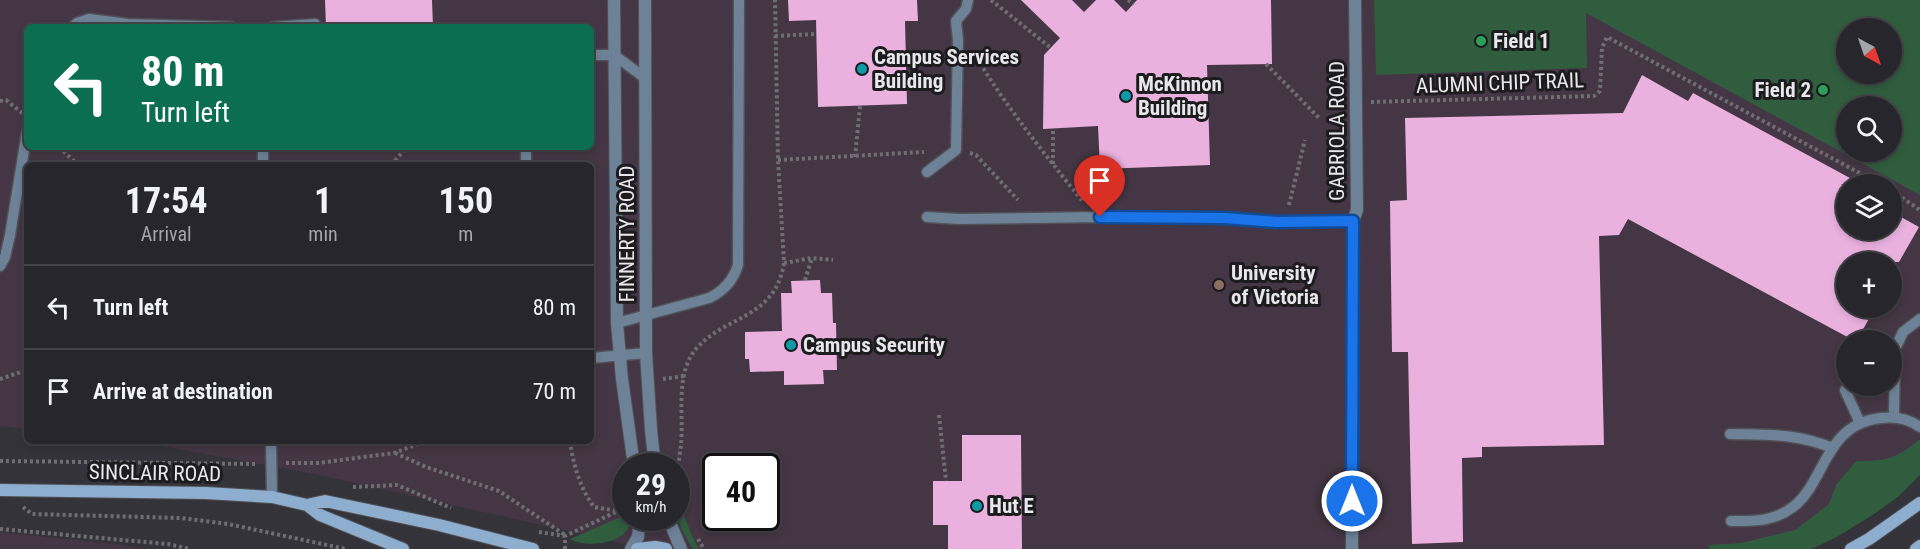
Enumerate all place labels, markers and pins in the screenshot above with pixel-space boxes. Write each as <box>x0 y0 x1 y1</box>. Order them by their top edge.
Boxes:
place label: Field 1 <box>1493 29 1550 53</box>
marker: Field 1 <box>1474 34 1488 48</box>
place label: Campus Services Building <box>874 45 1019 93</box>
marker: Campus Services Building <box>855 62 869 76</box>
place label: McKinnon Building <box>1138 72 1222 120</box>
place label: Field 2 <box>1755 78 1811 102</box>
marker: Field 2 <box>1816 83 1830 97</box>
marker: McKinnon Building <box>1119 89 1133 103</box>
pin <box>1074 155 1125 217</box>
place label: University of Victoria <box>1231 261 1319 309</box>
marker: University of Victoria <box>1212 278 1226 292</box>
place label: Campus Security <box>803 333 946 357</box>
marker: Campus Security <box>784 338 798 352</box>
place label: Hut E <box>989 494 1034 518</box>
marker: Hut E <box>970 499 984 513</box>

